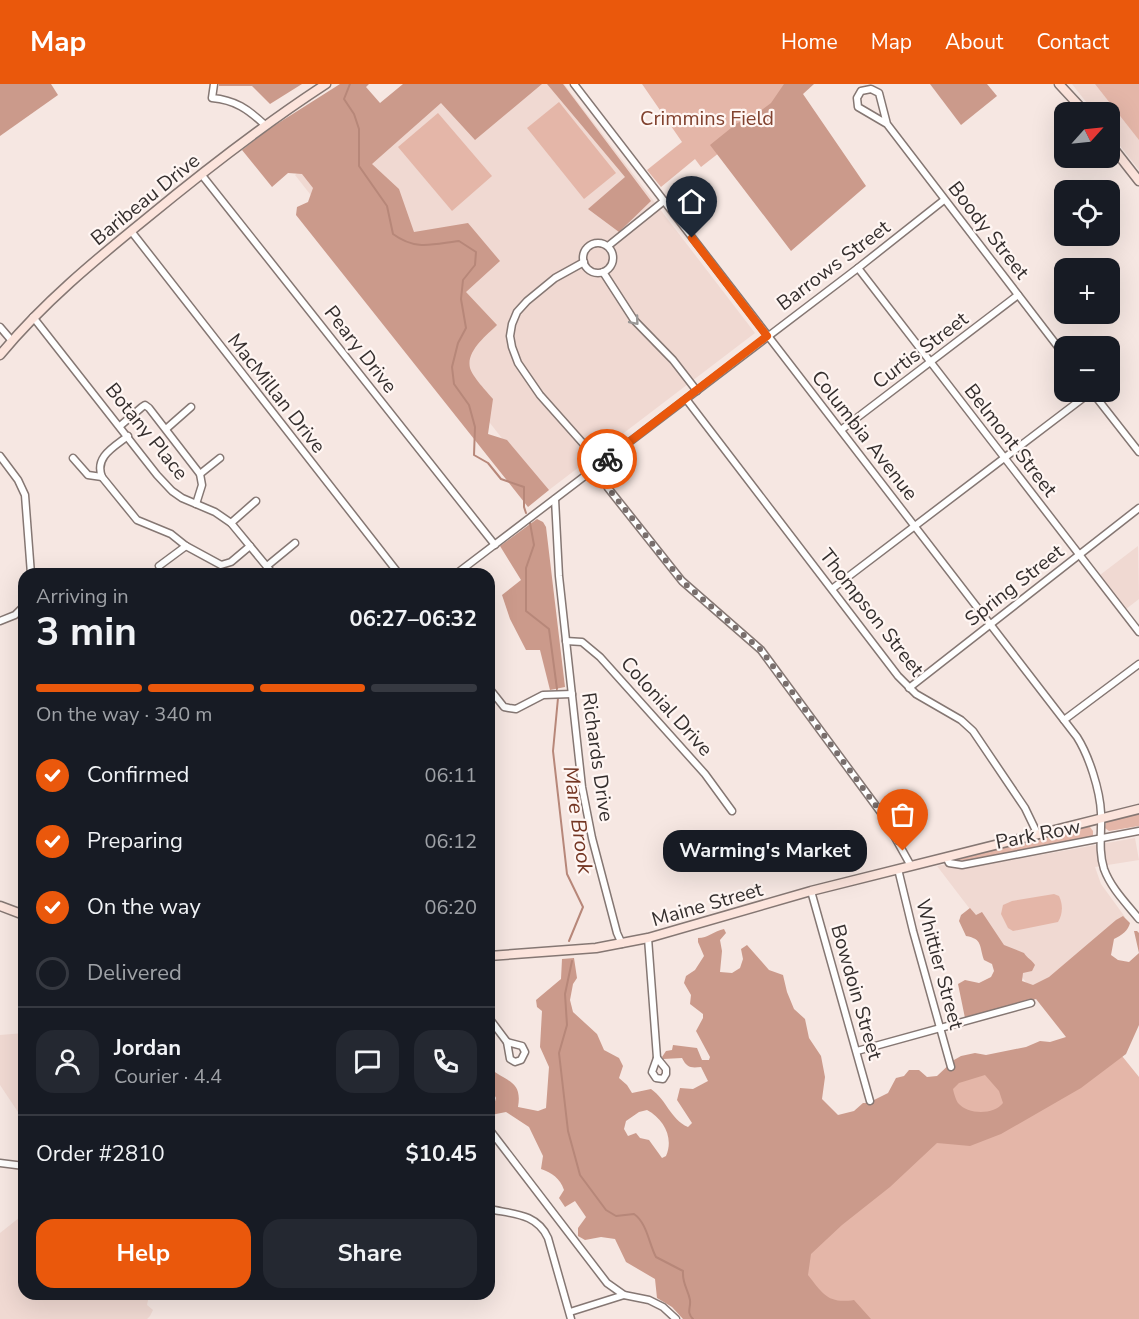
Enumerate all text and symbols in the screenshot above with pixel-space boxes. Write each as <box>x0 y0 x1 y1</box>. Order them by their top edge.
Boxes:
text: Map <box>30 23 86 61</box>
text: Home <box>781 28 838 56</box>
text: Map <box>871 28 912 56</box>
text: About <box>945 28 1003 56</box>
text: Contact <box>1036 28 1109 56</box>
north arrow <box>1054 102 1120 168</box>
map controls <box>1054 102 1120 402</box>
park label: Crimmins Field <box>640 105 774 132</box>
street label: Baribeau Drive <box>85 147 205 252</box>
pin <box>666 176 717 238</box>
street label: Boody Street <box>942 176 1036 286</box>
button: locate <box>1054 180 1120 246</box>
icon: home <box>675 185 708 218</box>
street label: Barrows Street <box>771 213 896 317</box>
button: + <box>1054 258 1120 324</box>
street label: Peary Drive <box>318 300 403 399</box>
street label: Curtis Street <box>867 305 974 395</box>
one-way arrow <box>628 314 639 325</box>
street label: MacMillan Drive <box>221 328 332 459</box>
button: − <box>1054 336 1120 402</box>
street label: Columbia Avenue <box>805 365 924 506</box>
street label: Botany Place <box>99 377 194 486</box>
street label: Belmont Street <box>958 378 1064 503</box>
courier <box>577 429 637 489</box>
icon: bike <box>591 443 624 476</box>
street label: Spring Street <box>959 538 1070 633</box>
street label: Thompson Street <box>813 543 931 683</box>
text: Arriving in <box>36 583 129 610</box>
text: 06:27–06:32 <box>349 604 477 634</box>
text: 3 min <box>36 606 137 659</box>
street label: Colonial Drive <box>614 651 719 762</box>
street label: Richards Drive <box>575 691 620 823</box>
text: On the way · 340 m <box>36 701 212 728</box>
icon: check <box>36 759 69 792</box>
text: Confirmed <box>87 760 189 790</box>
text: 06:11 <box>424 762 477 789</box>
water label: Mare Brook <box>557 764 599 876</box>
pin <box>877 789 928 851</box>
icon: bag <box>886 798 919 831</box>
street label: Park Row <box>993 813 1083 856</box>
icon: check <box>36 825 69 858</box>
text: Preparing <box>87 826 183 856</box>
text: 06:12 <box>424 828 477 855</box>
callout: Warming's Market <box>663 830 867 872</box>
text: Warming's Market <box>679 837 851 864</box>
street label: Maine Street <box>649 876 767 933</box>
icon: check <box>36 891 69 924</box>
text: On the way <box>87 892 201 922</box>
text: 06:20 <box>424 894 477 921</box>
street label: Whittier Street <box>909 896 970 1033</box>
street label: Bowdoin Street <box>824 921 889 1064</box>
text: Delivered <box>87 958 182 988</box>
button: person <box>36 1030 99 1093</box>
button: chat <box>336 1030 399 1093</box>
button: phone <box>414 1030 477 1093</box>
text: Jordan <box>114 1033 181 1063</box>
text: Courier · 4.4 <box>114 1063 222 1090</box>
text: Order #2810 <box>36 1139 165 1169</box>
text: $10.45 <box>406 1139 477 1169</box>
button: Help <box>36 1219 251 1288</box>
button: Share <box>263 1219 477 1288</box>

